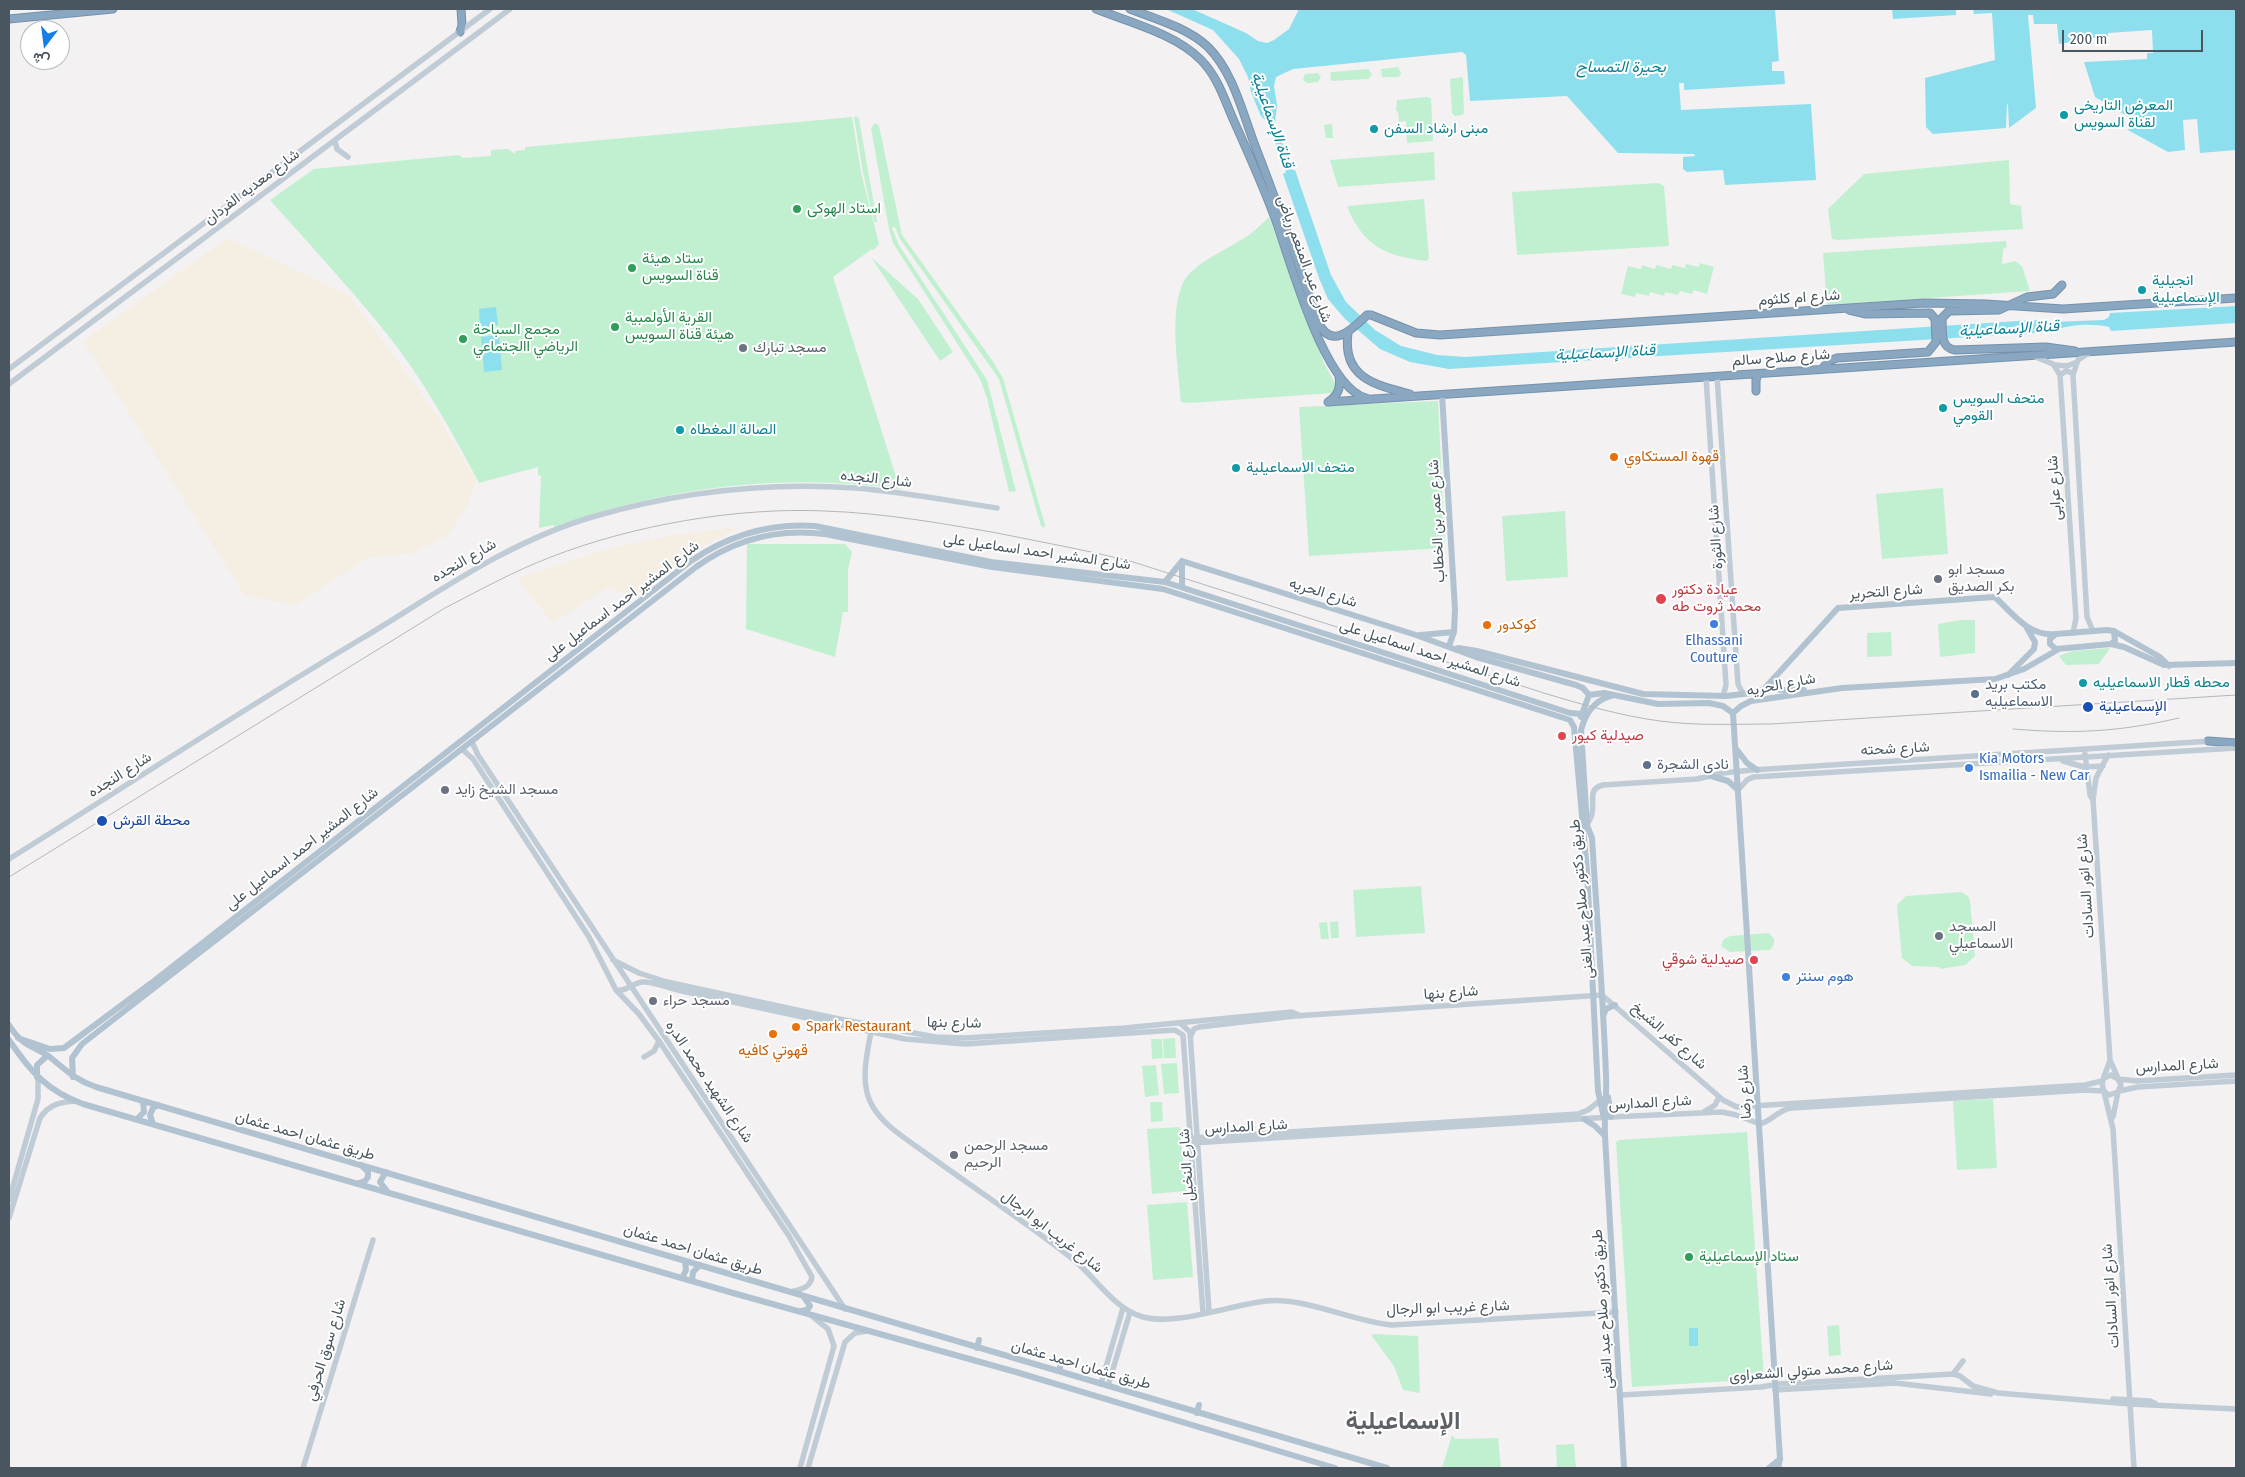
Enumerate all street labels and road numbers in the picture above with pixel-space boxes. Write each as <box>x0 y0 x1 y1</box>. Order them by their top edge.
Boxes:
street label: شارع معديه الفردان <box>201 145 303 229</box>
street label: شارع عبد المنعم رياض <box>1273 193 1335 325</box>
street label: شارع ام كلثوم <box>1757 286 1841 310</box>
street label: شارع صلاح سالم <box>1731 346 1831 370</box>
street label: شارع عرابى <box>2044 455 2066 521</box>
street label: شارع عمر بن الخطاب <box>1425 459 1449 583</box>
street label: شارع النجده <box>839 466 913 492</box>
street label: شارع الثورة <box>1705 504 1727 570</box>
street label: شارع المشير احمد اسماعيل على <box>942 530 1132 574</box>
street label: شارع النجده <box>428 535 500 587</box>
street label: شارع المشير احمد اسماعيل على <box>541 537 703 665</box>
street label: شارع الحريه <box>1287 574 1359 612</box>
street label: شارع التحرير <box>1849 580 1923 604</box>
street label: شارع المشير احمد اسماعيل على <box>1337 616 1523 692</box>
street label: شارع الحريه <box>1745 669 1817 701</box>
street label: شارع شحته <box>1860 738 1930 760</box>
street label: شارع النجده <box>85 748 155 802</box>
street label: شارع المشير احمد اسماعيل على <box>222 784 382 914</box>
street label: طريق دكتور صلاح عبد الغنى <box>1566 818 1598 980</box>
street label: شارع انور السادات <box>2073 833 2099 939</box>
street label: شارع بنها <box>1423 982 1479 1004</box>
street label: شارع كفر الشيخ <box>1628 998 1710 1074</box>
street label: شارع بنها <box>927 1014 981 1032</box>
street label: شارع الشهيد محمد الدره <box>661 1017 757 1147</box>
street label: شارع المدارس <box>2135 1055 2219 1077</box>
street label: شارع رضا <box>1734 1064 1756 1120</box>
street label: شارع المدارس <box>1608 1092 1692 1114</box>
street label: طريق عثمان احمد عثمان <box>233 1107 377 1165</box>
street label: شارع المدارس <box>1204 1116 1288 1138</box>
street label: شارع النخيل <box>1175 1128 1199 1202</box>
street label: شارع غريب ابو الرجال <box>998 1187 1106 1277</box>
street label: طريق عثمان احمد عثمان <box>621 1220 765 1280</box>
street label: طريق دكتور صلاح عبد الغنى <box>1588 1228 1618 1390</box>
street label: شارع انور السادات <box>2098 1243 2124 1349</box>
street label: شارع سوق الحرفي <box>302 1297 350 1403</box>
street label: شارع غريب ابو الرجال <box>1386 1297 1510 1319</box>
street label: طريق عثمان احمد عثمان <box>1009 1336 1153 1394</box>
street label: شارع محمد متولي الشعراوى <box>1728 1356 1894 1386</box>

